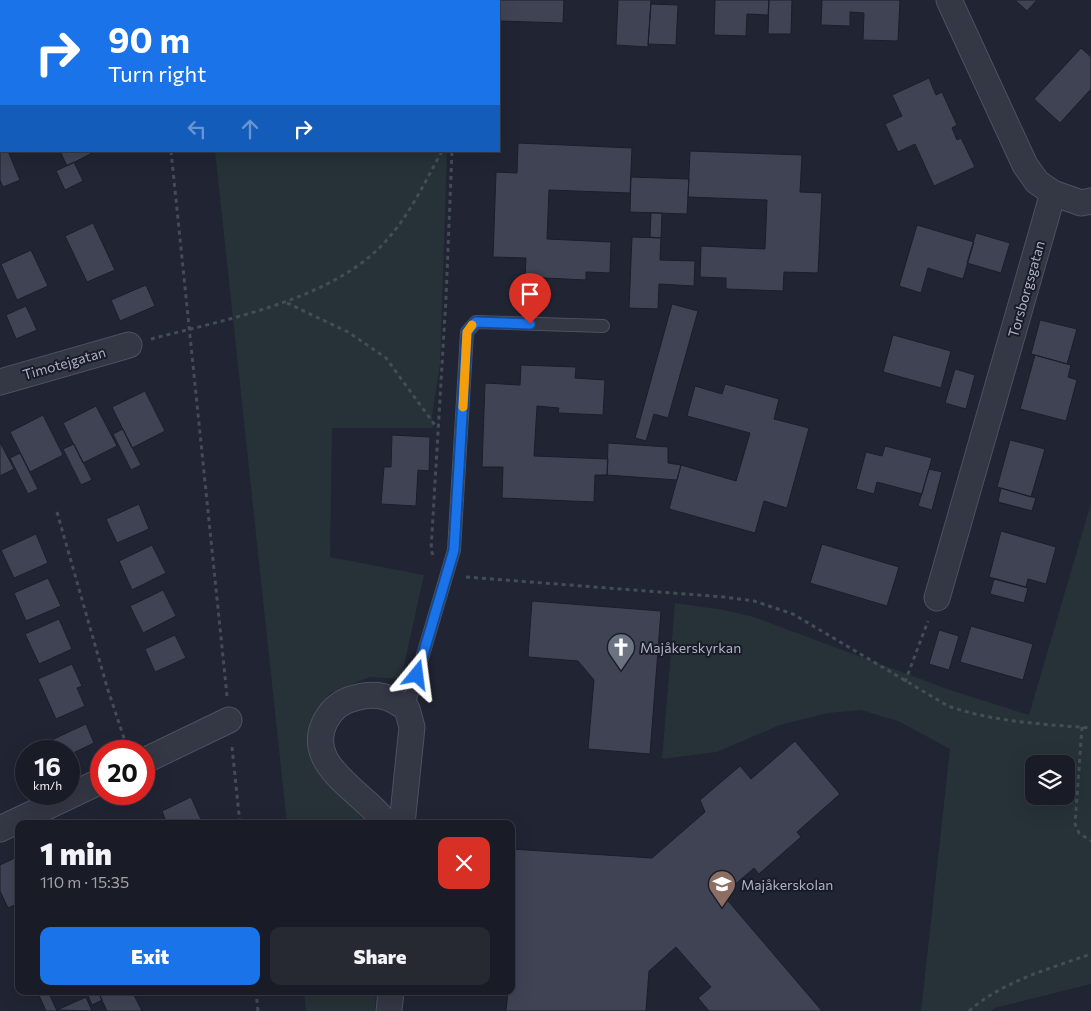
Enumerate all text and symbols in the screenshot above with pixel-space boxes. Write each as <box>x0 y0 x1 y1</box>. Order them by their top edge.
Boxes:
text: 90 m <box>108 17 190 60</box>
icon: right <box>25 20 90 85</box>
text: Turn right <box>108 60 206 87</box>
icon: left <box>183 115 211 143</box>
icon: ahead <box>236 115 264 143</box>
icon: right <box>289 115 317 143</box>
street label: Torsborgsgatan <box>1004 239 1048 339</box>
pin <box>509 273 551 324</box>
icon: arrive <box>516 280 544 308</box>
street label: Timotejgatan <box>21 343 107 383</box>
church icon: Majåkerskyrkan <box>606 632 636 671</box>
place label: Majåkerskyrkan <box>640 639 741 656</box>
position arrow <box>390 648 442 700</box>
speed limit sign: 20 <box>90 740 155 805</box>
text: 16 <box>34 751 61 781</box>
map controls <box>1025 755 1075 805</box>
button: layers <box>1025 755 1075 805</box>
text: km/h <box>33 778 62 792</box>
text: 1 min <box>40 834 112 871</box>
button: close <box>438 837 490 889</box>
school or university icon: Majåkerskolan <box>707 869 737 908</box>
text: 110 m · 15:35 <box>40 872 129 891</box>
place label: Majåkerskolan <box>741 876 833 893</box>
button: Exit <box>40 927 260 985</box>
button: Share <box>270 927 490 985</box>

